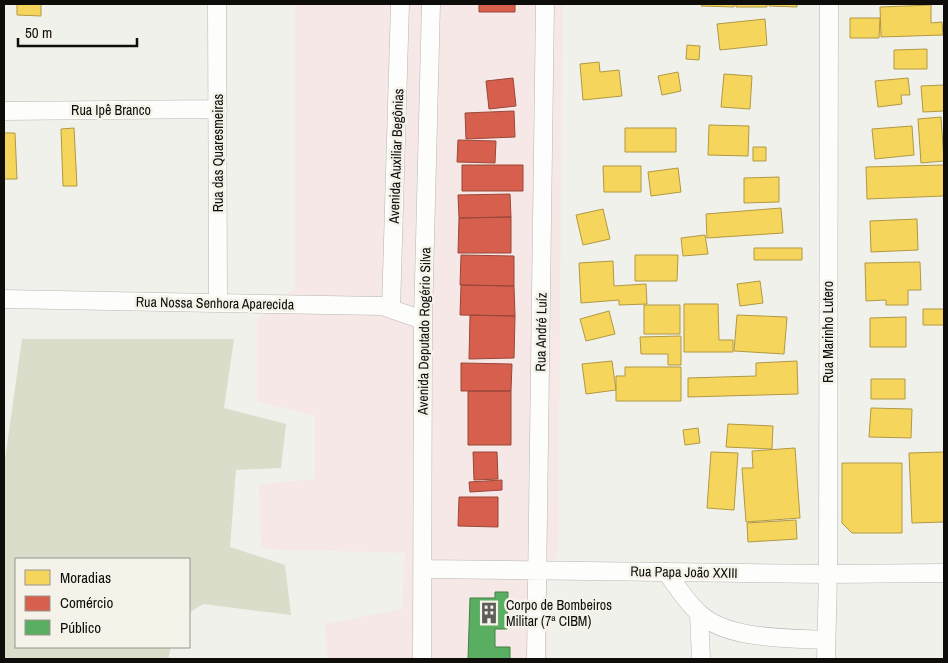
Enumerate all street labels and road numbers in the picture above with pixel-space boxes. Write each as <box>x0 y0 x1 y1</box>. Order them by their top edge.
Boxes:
street label: Avenida Auxiliar Begônias <box>385 88 407 225</box>
street label: Rua das Quaresmeiras <box>209 93 227 212</box>
street label: Rua Ipê Branco <box>71 101 151 119</box>
street label: Avenida Deputado Rogério Silva <box>414 246 434 416</box>
street label: Rua Marinho Lutero <box>819 281 837 383</box>
street label: Rua André Luíz <box>531 292 551 372</box>
street label: Rua Nossa Senhora Aparecida <box>136 293 295 313</box>
street label: Rua Papa João XXIII <box>630 562 738 582</box>

